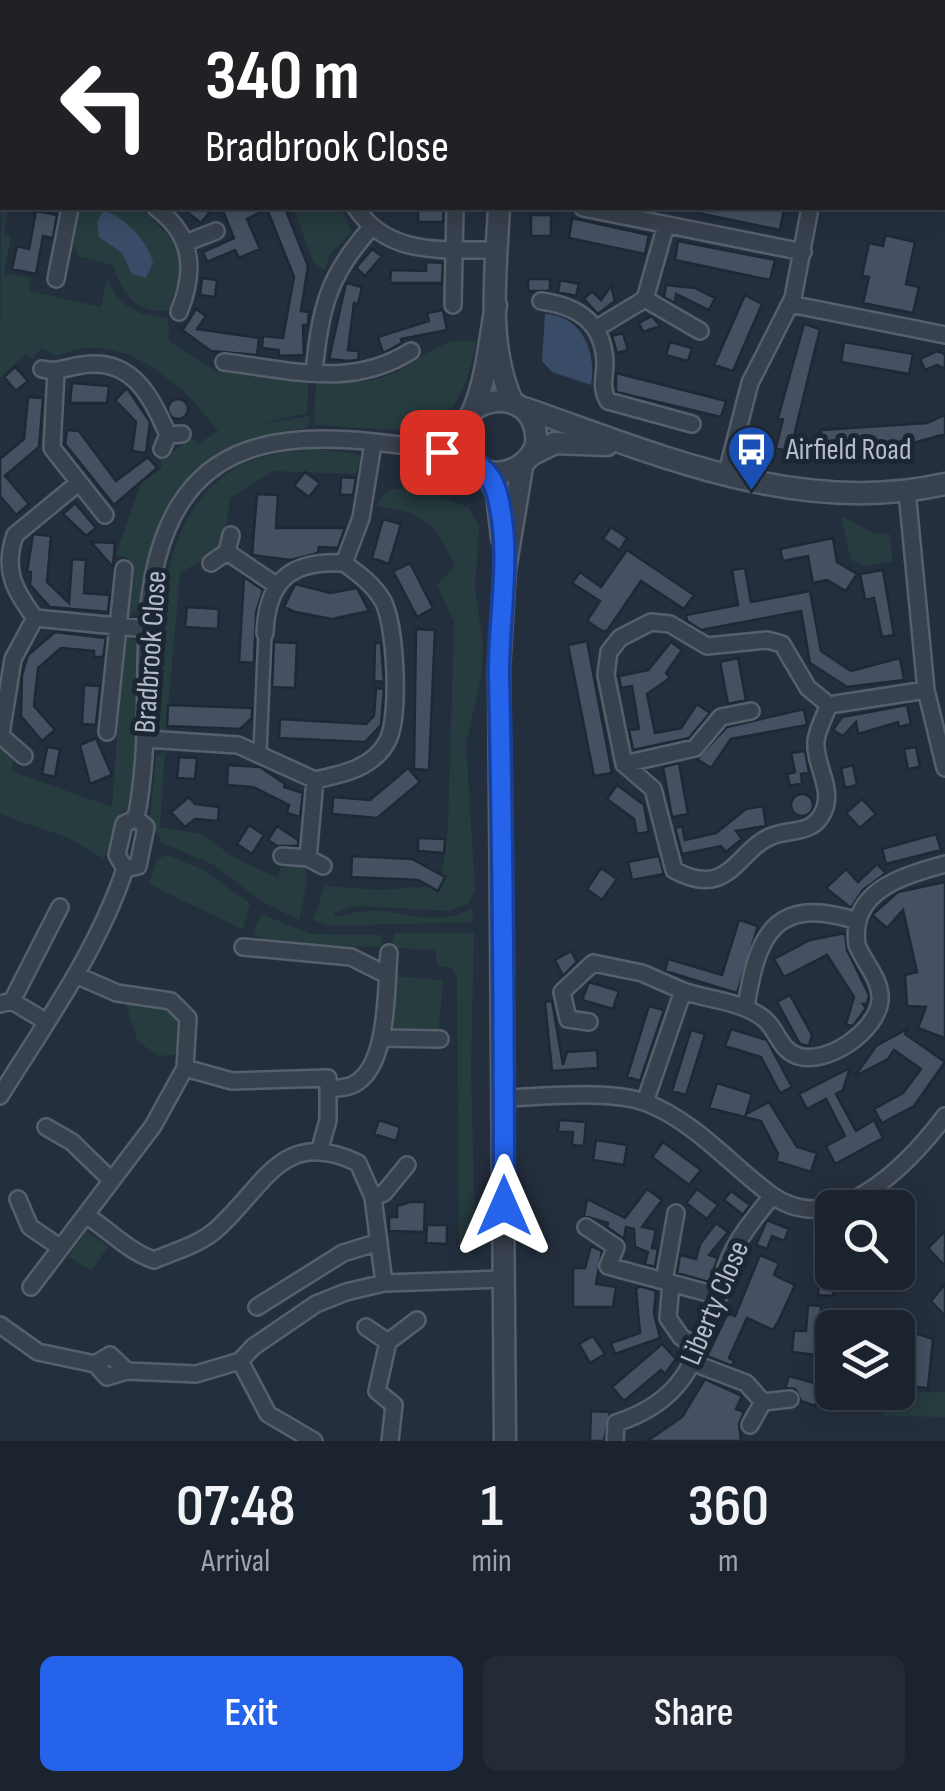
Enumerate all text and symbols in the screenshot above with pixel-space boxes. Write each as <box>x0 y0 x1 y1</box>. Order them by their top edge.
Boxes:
text: 340 m <box>205 35 360 119</box>
icon: left <box>40 40 170 170</box>
text: Bradbrook Close <box>205 120 449 175</box>
pin <box>400 410 485 495</box>
bus stop icon: Airfield Road <box>725 424 777 492</box>
icon: arrive <box>415 425 470 480</box>
place label: Airfield Road <box>785 432 911 468</box>
street label: Bradbrook Close <box>127 570 175 734</box>
position arrow <box>452 1154 556 1258</box>
map controls <box>815 1190 915 1410</box>
button: search <box>815 1190 915 1290</box>
street label: Liberty Close <box>673 1236 757 1370</box>
button: layers <box>815 1310 915 1410</box>
text: 07:48 <box>176 1471 296 1543</box>
text: 1 <box>480 1471 503 1543</box>
text: 360 <box>688 1471 769 1543</box>
text: Arrival <box>201 1542 270 1581</box>
text: min <box>472 1542 512 1581</box>
text: m <box>718 1542 739 1581</box>
button: Exit <box>40 1656 463 1771</box>
button: Share <box>483 1656 905 1771</box>

